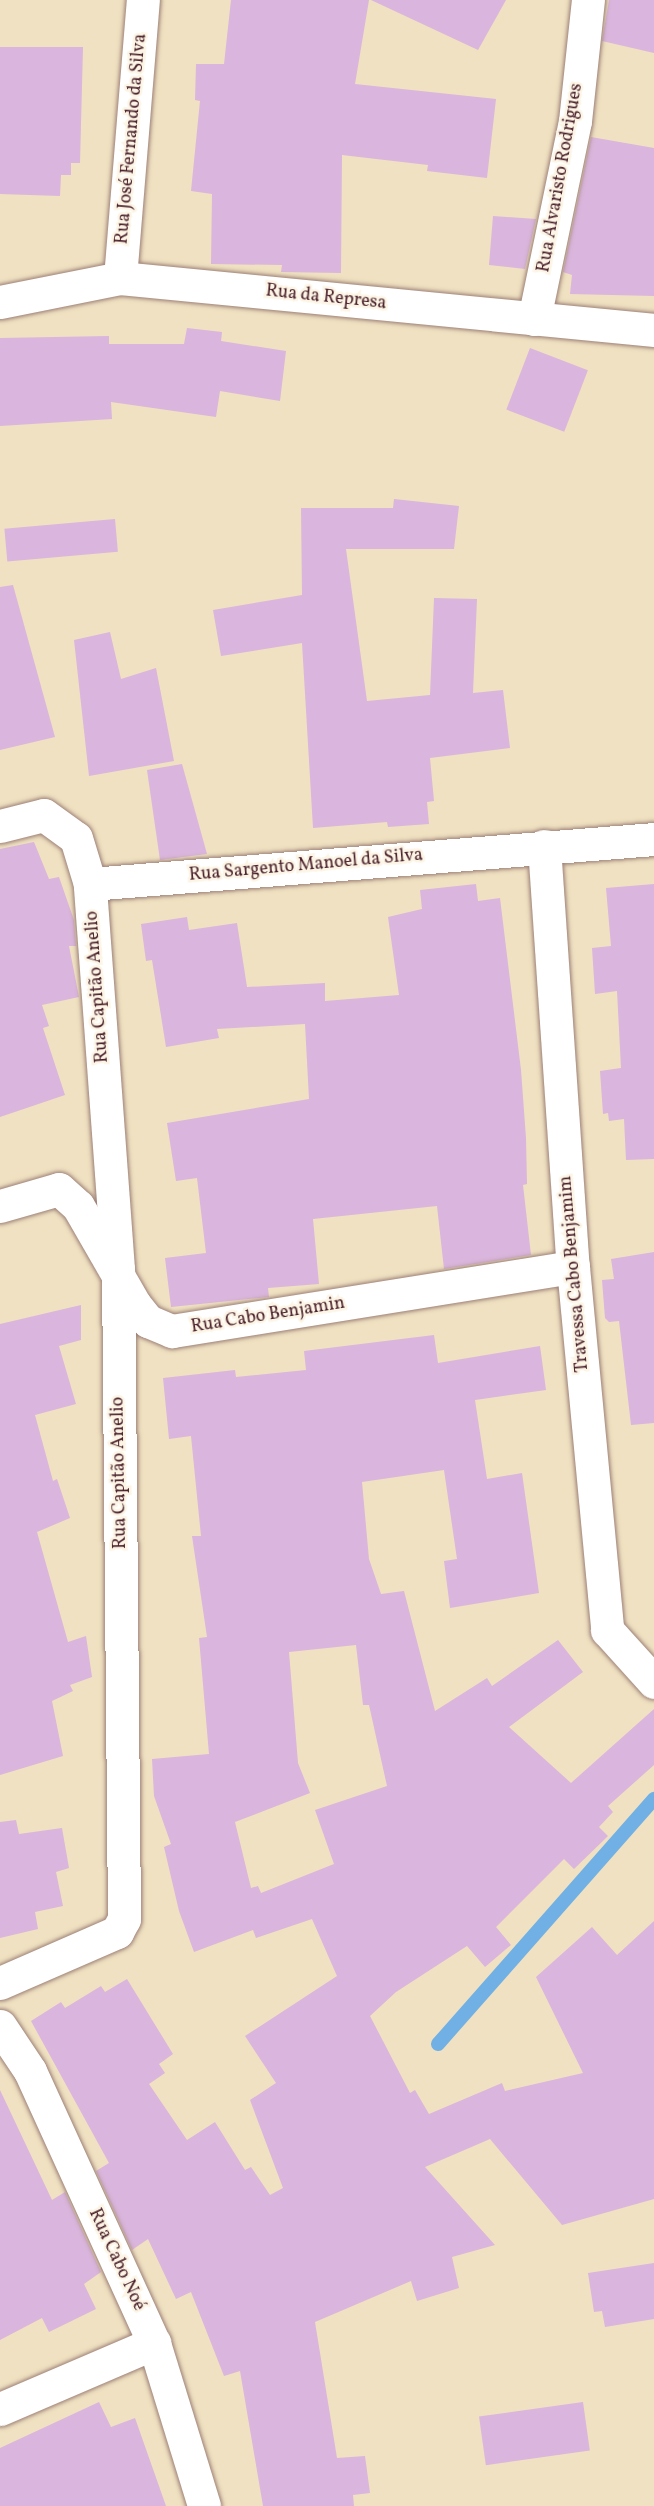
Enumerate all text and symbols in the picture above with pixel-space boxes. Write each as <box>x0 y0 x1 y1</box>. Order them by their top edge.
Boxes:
street label: Rua José Fernando da Silva <box>112 33 152 245</box>
street label: Rua Alvaristo Rodrigues <box>534 82 588 274</box>
street label: Rua da Represa <box>265 281 387 315</box>
street label: Rua Sargento Manoel da Silva <box>188 845 424 887</box>
street label: Rua Capitão Anelio <box>82 910 114 1064</box>
street label: Travessa Cabo Benjamim <box>556 1175 594 1373</box>
street label: Rua Cabo Benjamin <box>190 1293 346 1339</box>
street label: Rua Capitão Anelio <box>108 1397 132 1549</box>
street label: Rua Cabo Noé <box>83 2205 149 2315</box>

